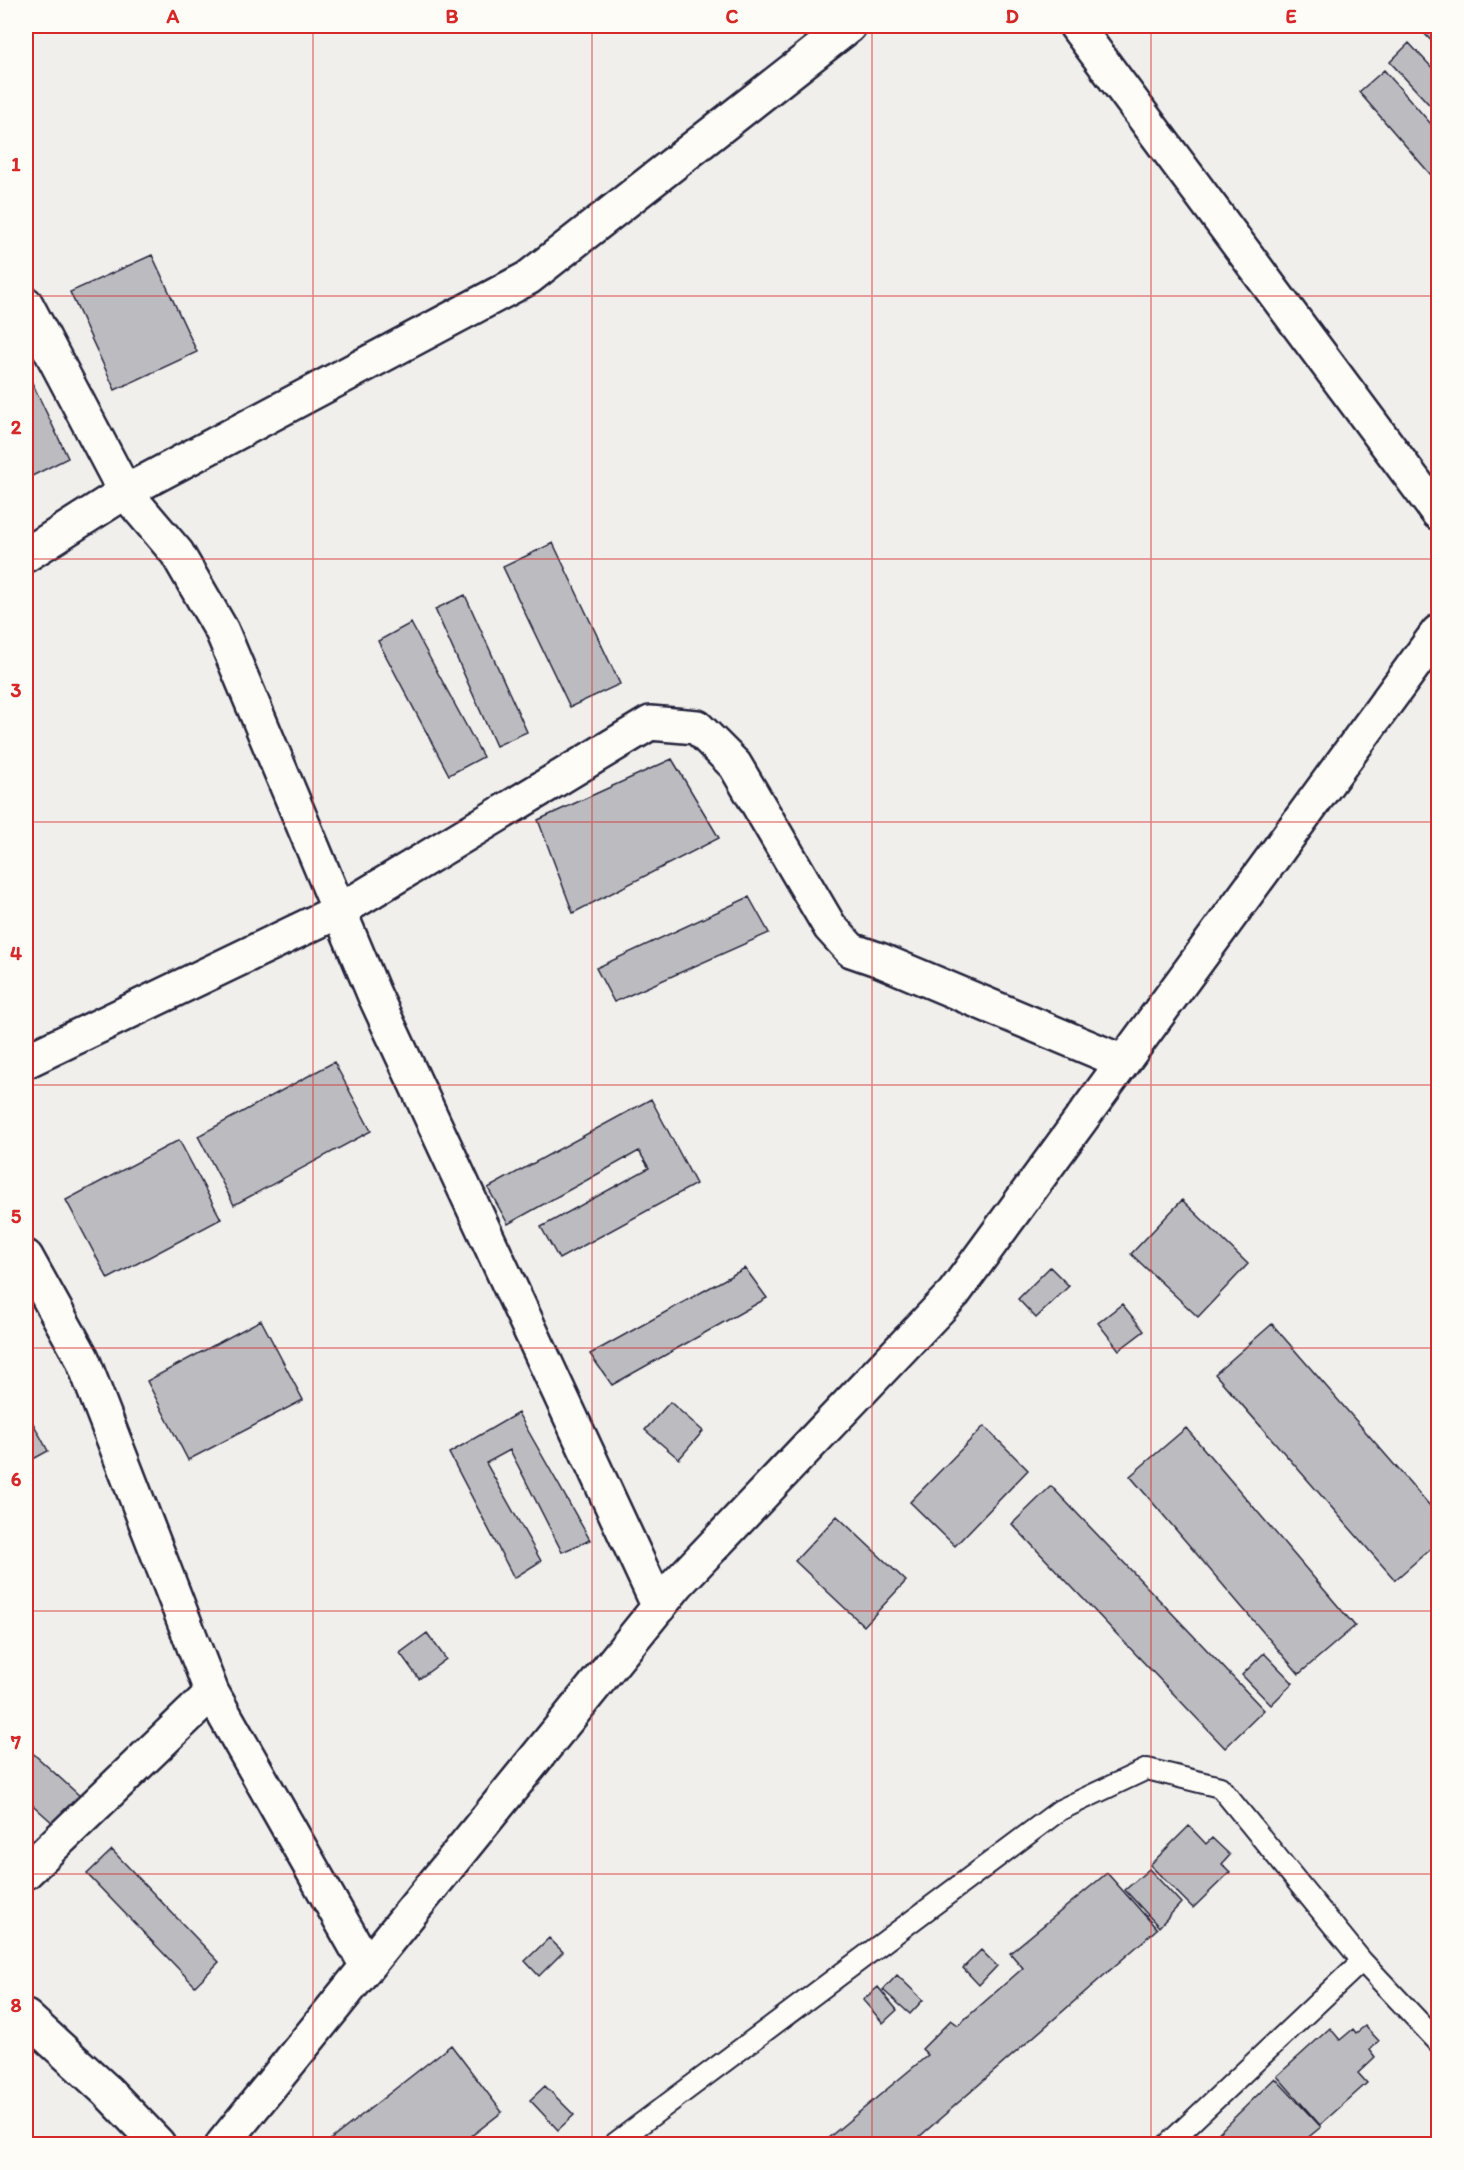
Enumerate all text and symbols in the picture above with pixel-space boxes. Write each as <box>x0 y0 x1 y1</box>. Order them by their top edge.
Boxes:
text: A <box>166 4 180 28</box>
text: B <box>446 4 459 28</box>
text: C <box>726 4 739 28</box>
text: D <box>1005 4 1019 28</box>
text: E <box>1285 4 1297 28</box>
text: 1 <box>11 152 21 176</box>
text: 2 <box>11 415 22 439</box>
text: 3 <box>11 678 22 702</box>
text: 4 <box>10 941 22 965</box>
text: 5 <box>11 1204 22 1228</box>
text: 6 <box>11 1467 22 1491</box>
text: 7 <box>10 1730 21 1754</box>
text: 8 <box>11 1993 22 2017</box>

